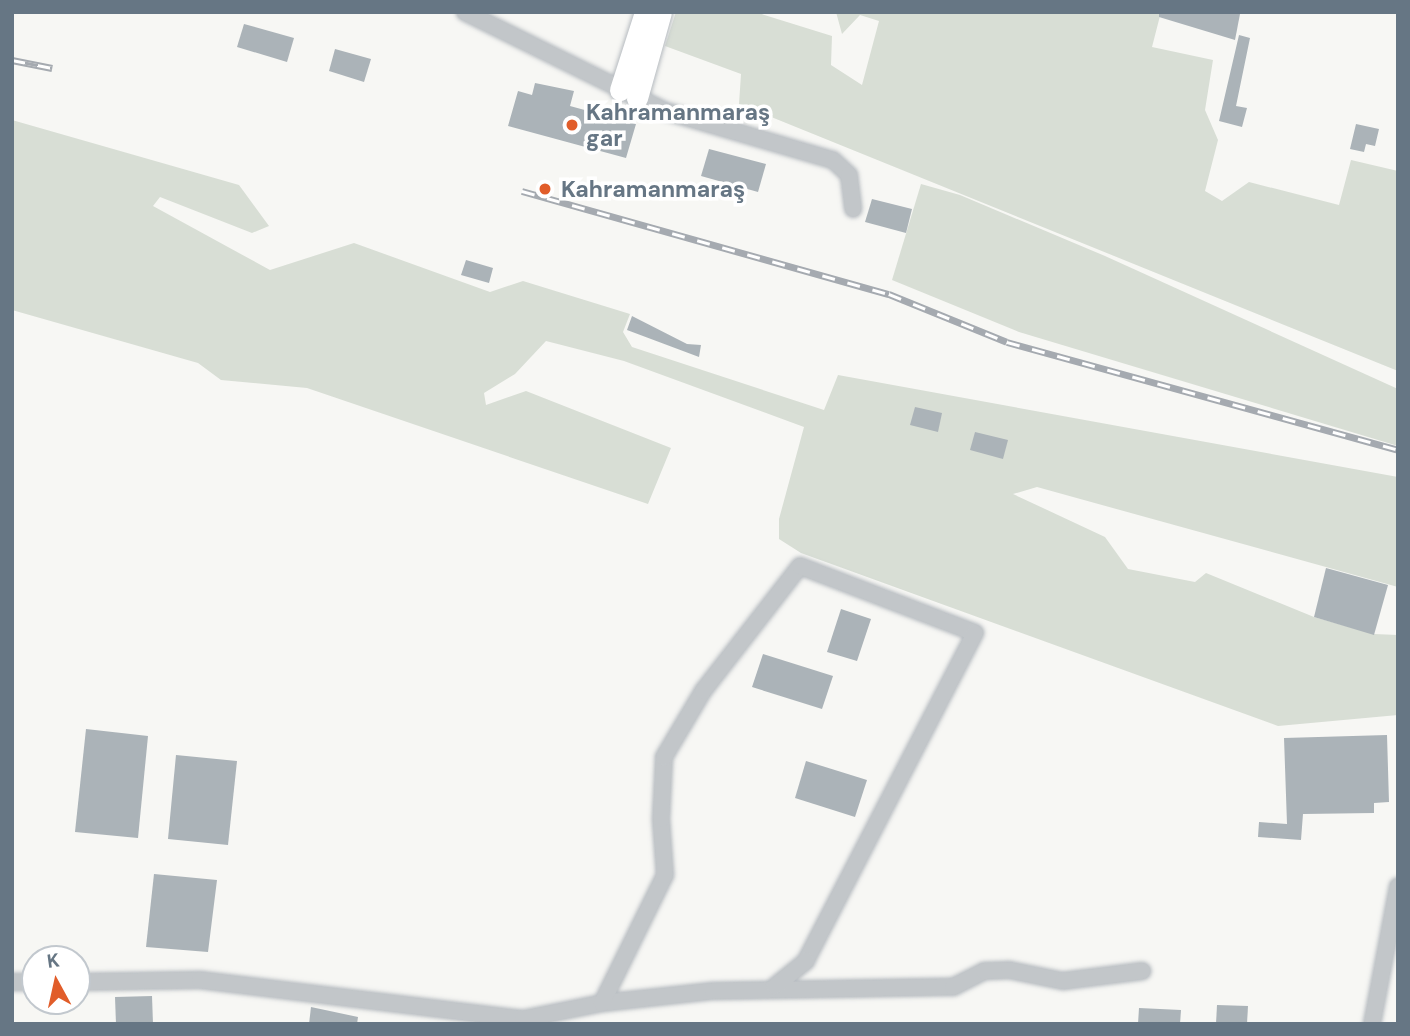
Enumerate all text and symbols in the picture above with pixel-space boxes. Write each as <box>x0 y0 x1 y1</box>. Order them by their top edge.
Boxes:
place label: Kahramanmaraş gar <box>586 98 770 152</box>
marker: Kahramanmaraş gar <box>564 117 580 133</box>
place label: Kahramanmaraş <box>561 175 745 203</box>
marker: Kahramanmaraş <box>535 179 555 199</box>
north arrow <box>21 945 91 1015</box>
text: K <box>45 947 61 974</box>

